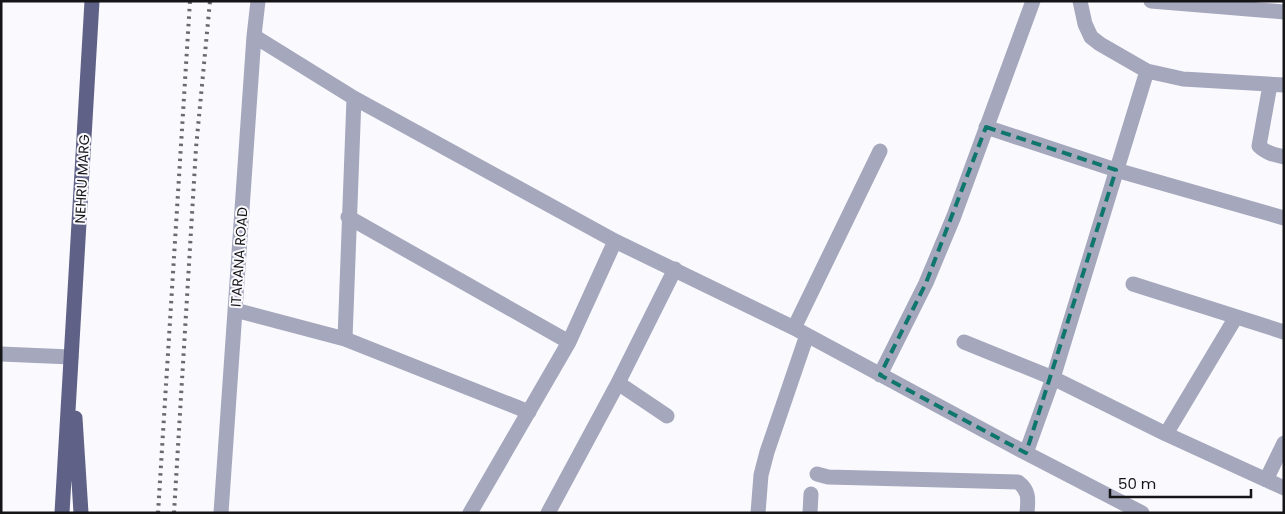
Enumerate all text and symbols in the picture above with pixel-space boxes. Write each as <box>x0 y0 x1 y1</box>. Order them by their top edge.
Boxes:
street label: NEHRU MARG <box>70 134 94 224</box>
street label: ITARANA ROAD <box>226 206 252 308</box>
scale bar <box>1110 466 1251 498</box>
text: 50 m <box>1118 473 1156 494</box>

